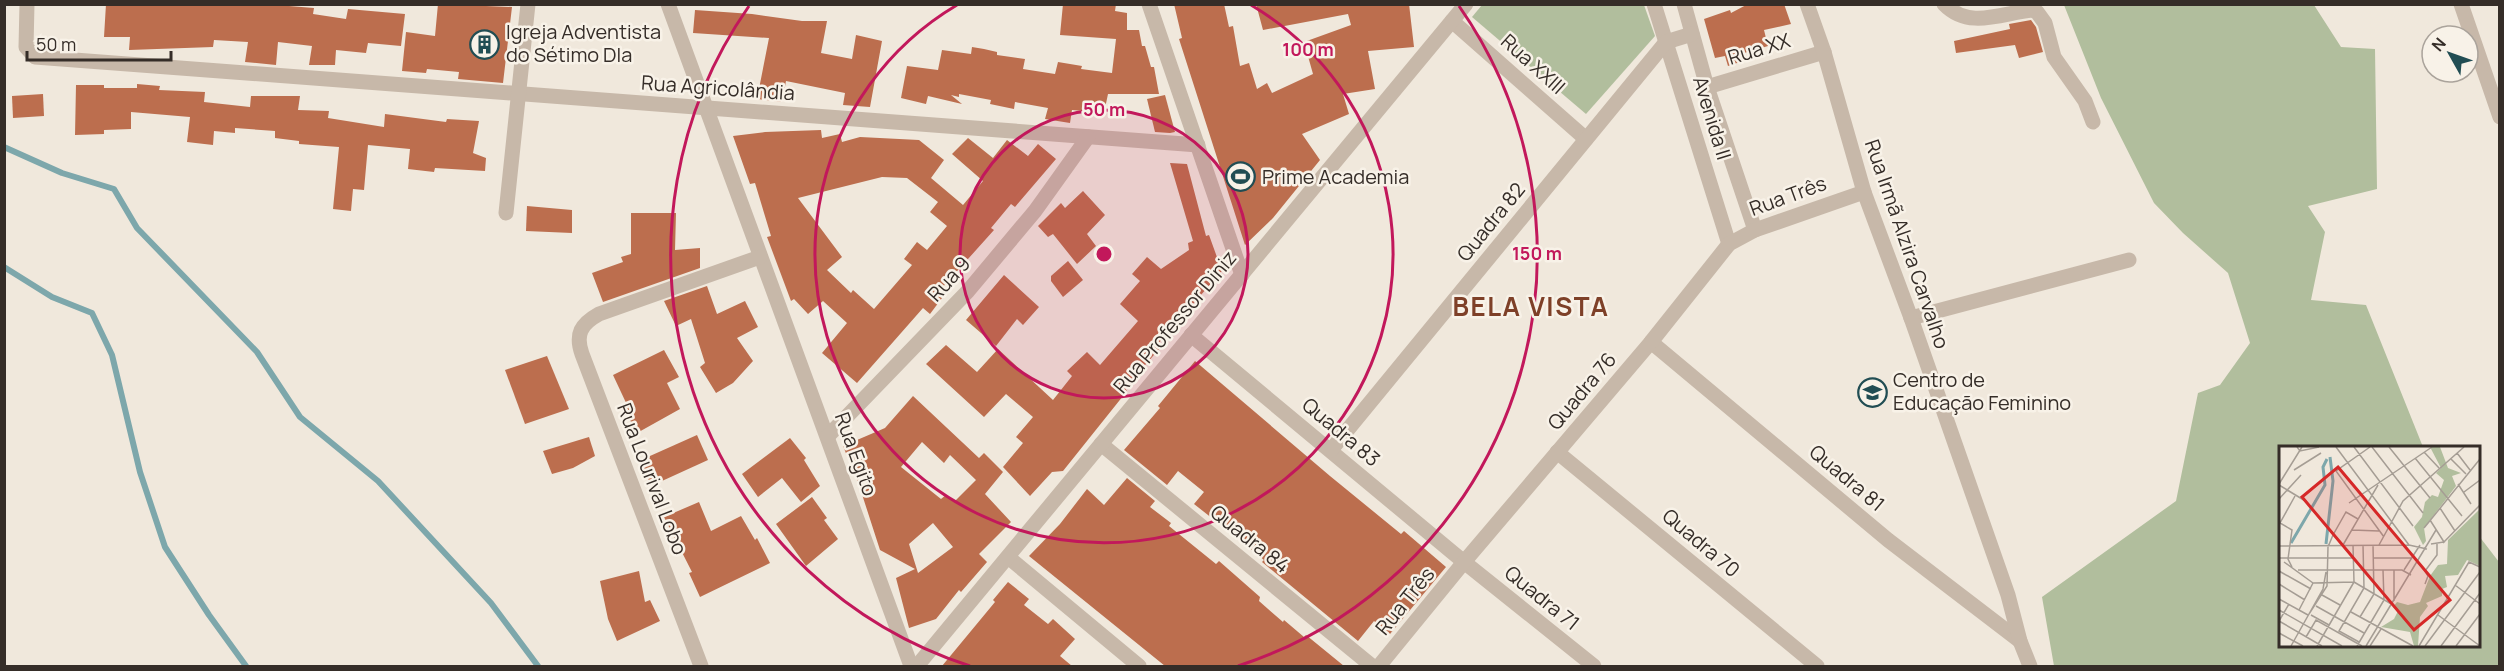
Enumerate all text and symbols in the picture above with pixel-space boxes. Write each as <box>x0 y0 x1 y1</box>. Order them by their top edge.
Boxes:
place label: Igreja Adventista do Sétimo DIa <box>506 18 661 68</box>
scale bar <box>27 24 171 62</box>
north arrow <box>2420 24 2480 84</box>
street label: Rua XX <box>1724 26 1793 71</box>
building icon: Igreja Adventista do Sétimo DIa <box>469 28 501 60</box>
street label: Rua XXIII <box>1495 28 1571 100</box>
text: 50 m <box>36 32 76 56</box>
text: N <box>2426 33 2451 56</box>
text: 100 m <box>1282 37 1334 61</box>
street label: Rua Agricolândia <box>640 69 796 106</box>
street label: Avenida II <box>1687 73 1738 163</box>
text: 50 m <box>1083 97 1125 121</box>
street label: Rua Irmã Alzira Carvalho <box>1859 136 1956 352</box>
sports icon: Prime Academia <box>1225 161 1257 193</box>
place label: Prime Academia <box>1262 163 1409 190</box>
street label: Rua Três <box>1746 169 1830 222</box>
street label: Quadra 82 <box>1450 177 1531 267</box>
text: 150 m <box>1512 241 1562 265</box>
centre of rings <box>1094 244 1114 264</box>
street label: Rua Professor Diniz <box>1107 245 1242 399</box>
street label: Rua 9 <box>921 250 976 307</box>
district label: BELA VISTA <box>1453 288 1609 324</box>
street label: Quadra 76 <box>1541 346 1622 435</box>
place label: Centro de Educação Feminino <box>1893 366 2071 416</box>
school or university icon: Centro de Educação Feminino <box>1856 376 1888 408</box>
street label: Quadra 83 <box>1297 391 1386 472</box>
street label: Rua Lourival Lobo <box>611 399 694 559</box>
street label: Rua Egito <box>829 408 884 499</box>
street label: Quadra 81 <box>1804 438 1891 517</box>
inset map <box>2279 446 2480 647</box>
street label: Quadra 84 <box>1205 498 1296 579</box>
street label: Quadra 70 <box>1657 502 1746 583</box>
street label: Quadra 71 <box>1499 559 1585 636</box>
street label: Rua Três <box>1369 561 1440 640</box>

